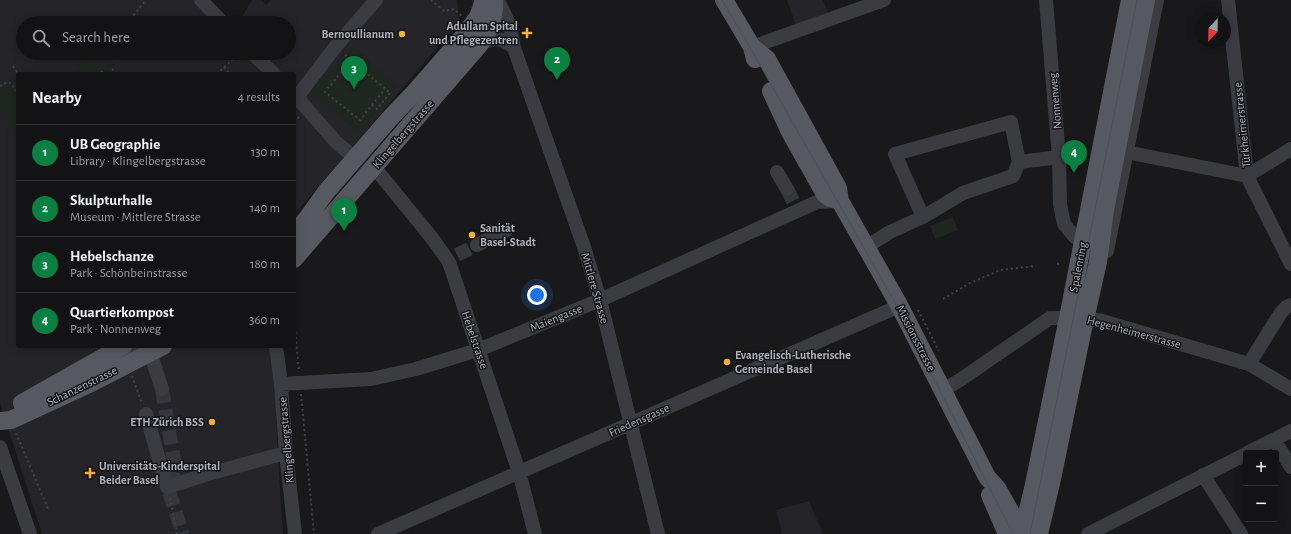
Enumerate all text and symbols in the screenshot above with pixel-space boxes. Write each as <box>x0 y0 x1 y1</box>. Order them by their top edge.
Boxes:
north arrow <box>1195 12 1231 48</box>
search box <box>16 16 296 60</box>
place label: Adullam Spital und Pflegezentren <box>429 20 518 46</box>
icon: search <box>30 27 52 49</box>
marker: Adullam Spital und Pflegezentren <box>521 27 533 39</box>
place label: Bernoullianum <box>321 28 394 40</box>
marker: Bernoullianum <box>397 29 407 39</box>
text: Search here <box>62 30 130 45</box>
pin: 2 <box>544 47 570 80</box>
pin: 3 <box>341 56 367 89</box>
street label: Nonnenweg <box>1047 72 1063 130</box>
street label: Türkheimerstrasse <box>1232 82 1252 168</box>
text: Nearby <box>32 89 82 106</box>
text: 4 results <box>238 91 280 104</box>
street label: Klingelbergstrasse <box>370 97 436 171</box>
text: UB Geographie <box>70 137 160 152</box>
pin: 4 <box>1061 140 1087 173</box>
text: 1 <box>43 146 47 159</box>
text: 130 m <box>251 146 280 159</box>
text: Library · Klingelbergstrasse <box>70 155 206 168</box>
text: Skulpturhalle <box>70 193 152 208</box>
pin: 1 <box>331 198 357 231</box>
text: 2 <box>42 202 48 215</box>
text: 140 m <box>250 202 280 215</box>
text: Museum · Mittlere Strasse <box>70 211 201 224</box>
place label: Sanität Basel-Stadt <box>480 222 536 248</box>
marker: Sanität Basel-Stadt <box>467 230 477 240</box>
street label: Spalenring <box>1067 241 1089 293</box>
text: Hebelschanze <box>70 249 154 264</box>
street label: Mittlere Strasse <box>579 251 611 325</box>
text: 3 <box>42 258 48 271</box>
text: 180 m <box>250 258 280 271</box>
text: Park · Schönbeinstrasse <box>70 267 187 280</box>
your location <box>527 285 547 305</box>
street label: Maiengasse <box>528 302 584 334</box>
street label: Missionsstrasse <box>894 303 938 373</box>
text: Quartierkompost <box>70 305 174 320</box>
street label: Hebelstrasse <box>460 310 490 370</box>
text: 4 <box>42 314 48 327</box>
text: 360 m <box>249 314 280 327</box>
street label: Hegenheimerstrasse <box>1086 314 1182 350</box>
text: Park · Nonnenweg <box>70 323 161 336</box>
place label: Evangelisch-Lutherische Gemeinde Basel <box>735 349 851 375</box>
marker: Evangelisch-Lutherische Gemeinde Basel <box>722 357 732 367</box>
street label: Schanzenstrasse <box>45 364 119 408</box>
street label: Klingelbergstrasse <box>276 396 296 484</box>
street label: Friedensgasse <box>607 401 671 439</box>
place label: ETH Zürich BSS <box>130 416 204 428</box>
marker: ETH Zürich BSS <box>207 417 217 427</box>
map controls <box>1243 450 1279 522</box>
button: + <box>1243 450 1279 486</box>
place label: Universitäts-Kinderspital Beider Basel <box>99 460 220 486</box>
marker: Universitäts-Kinderspital Beider Basel <box>84 467 96 479</box>
button: − <box>1243 486 1279 522</box>

